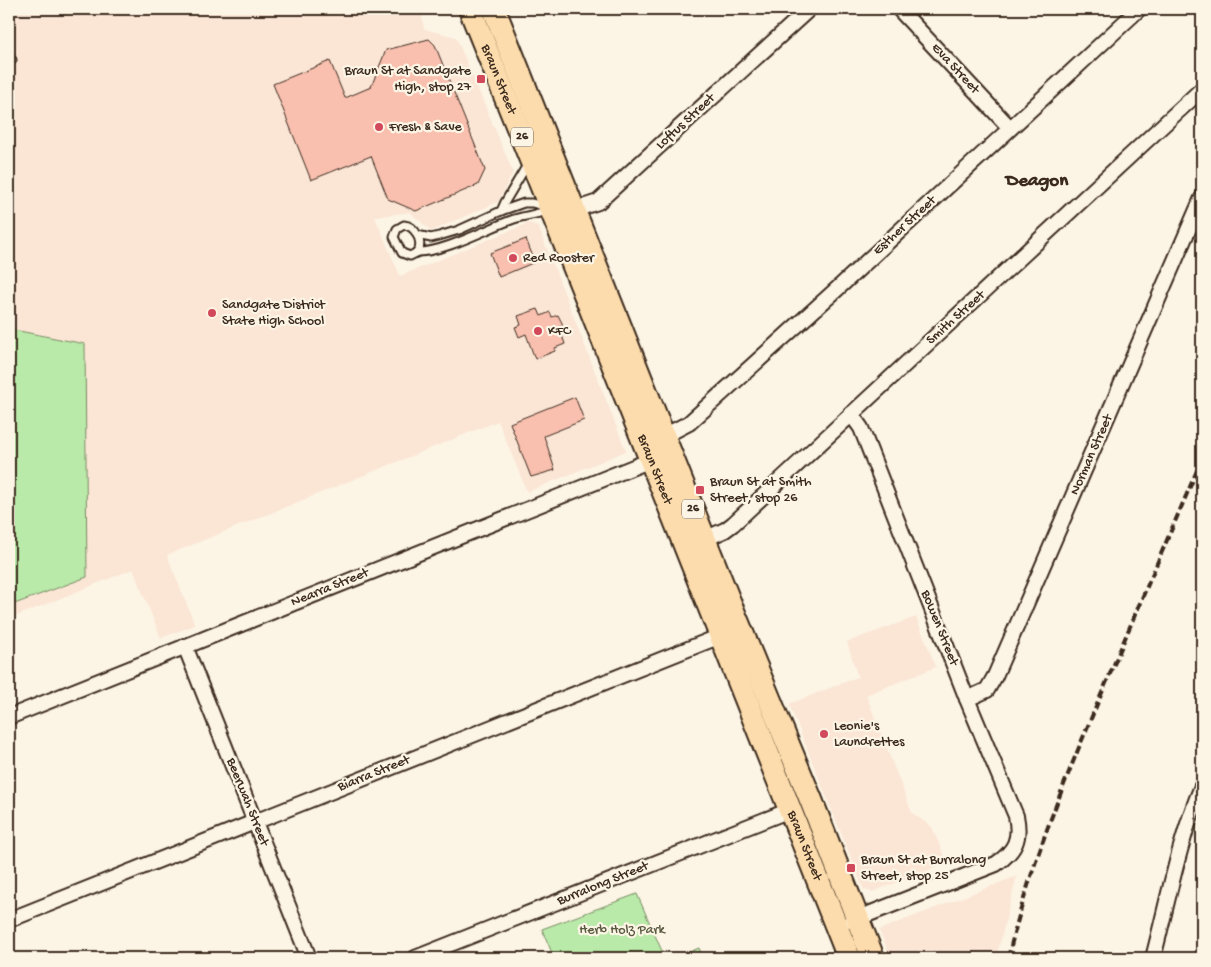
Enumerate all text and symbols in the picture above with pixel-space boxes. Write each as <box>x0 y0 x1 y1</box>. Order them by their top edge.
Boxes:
street label: Eva Street <box>927 40 984 99</box>
street label: Braun Street <box>476 41 521 118</box>
place label: Braun St at Sandgate High, stop 27 <box>343 63 472 96</box>
marker: Braun St at Sandgate High, stop 27 <box>475 73 487 85</box>
street label: Loftus Street <box>653 89 720 154</box>
place label: Fresh & Save <box>388 119 463 136</box>
marker: Fresh & Save <box>373 121 385 133</box>
road number: 26 <box>511 128 533 146</box>
district label: Deagon <box>1004 170 1069 193</box>
street label: Esther Street <box>870 192 941 259</box>
place label: Red Rooster <box>523 250 595 267</box>
marker: Red Rooster <box>507 252 519 264</box>
street label: Smith Street <box>923 286 990 349</box>
place label: Sandgate District State High School <box>222 297 326 330</box>
marker: Sandgate District State High School <box>206 307 218 319</box>
place label: KFC <box>548 323 572 340</box>
marker: KFC <box>532 325 544 337</box>
street label: Norman Street <box>1067 411 1118 498</box>
street label: Braun Street <box>633 431 677 508</box>
place label: Braun St at Smith Street, stop 26 <box>709 474 812 507</box>
marker: Braun St at Smith Street, stop 26 <box>694 484 706 496</box>
road number: 26 <box>682 499 704 518</box>
street label: Nearra Street <box>289 564 373 611</box>
street label: Bowen Street <box>916 587 962 669</box>
place label: Leonie's Laundrettes <box>834 718 905 751</box>
marker: Leonie's Laundrettes <box>818 728 830 740</box>
street label: Biarra Street <box>335 751 414 797</box>
street label: Beerwah Street <box>221 755 273 850</box>
street label: Braun Street <box>782 807 826 884</box>
place label: Braun St at Burralong Street, stop 25 <box>860 852 986 885</box>
street label: Burralong Street <box>554 857 652 910</box>
marker: Braun St at Burralong Street, stop 25 <box>845 862 857 874</box>
park label: Herb Holz Park <box>579 922 666 939</box>

